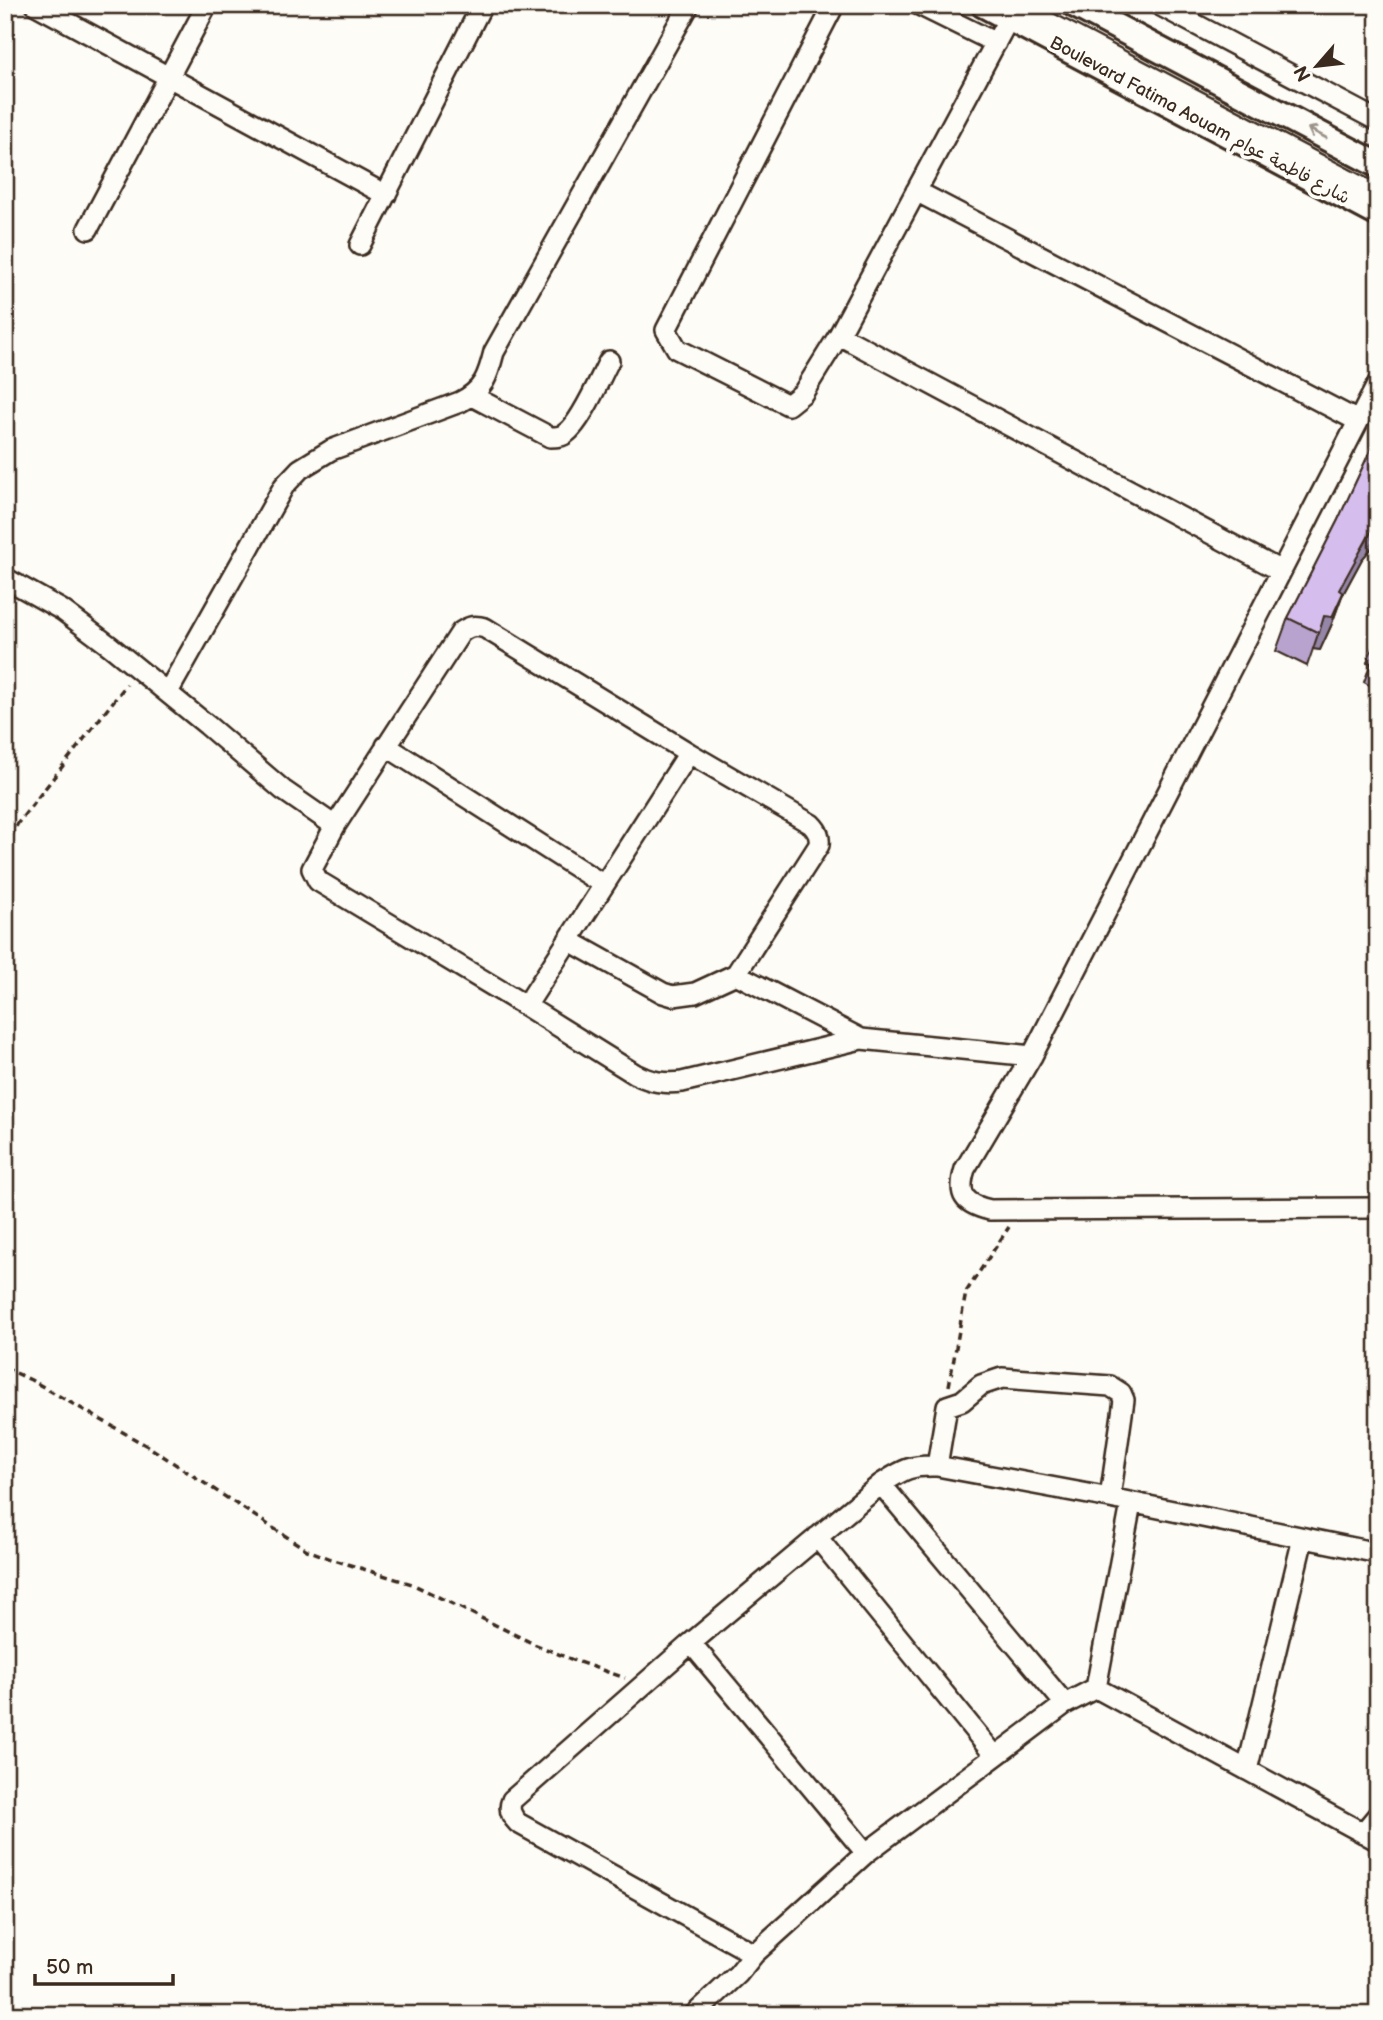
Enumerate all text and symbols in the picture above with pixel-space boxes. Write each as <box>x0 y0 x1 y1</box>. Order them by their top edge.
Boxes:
street label: Boulevard Fatima Aouam شارع فاطمة عوام <box>1045 32 1353 211</box>
north arrow <box>1282 32 1352 102</box>
text: N <box>1290 62 1317 85</box>
one-way arrow <box>1308 125 1328 139</box>
scale bar <box>35 1943 173 1987</box>
text: 50 m <box>46 1955 93 1980</box>

